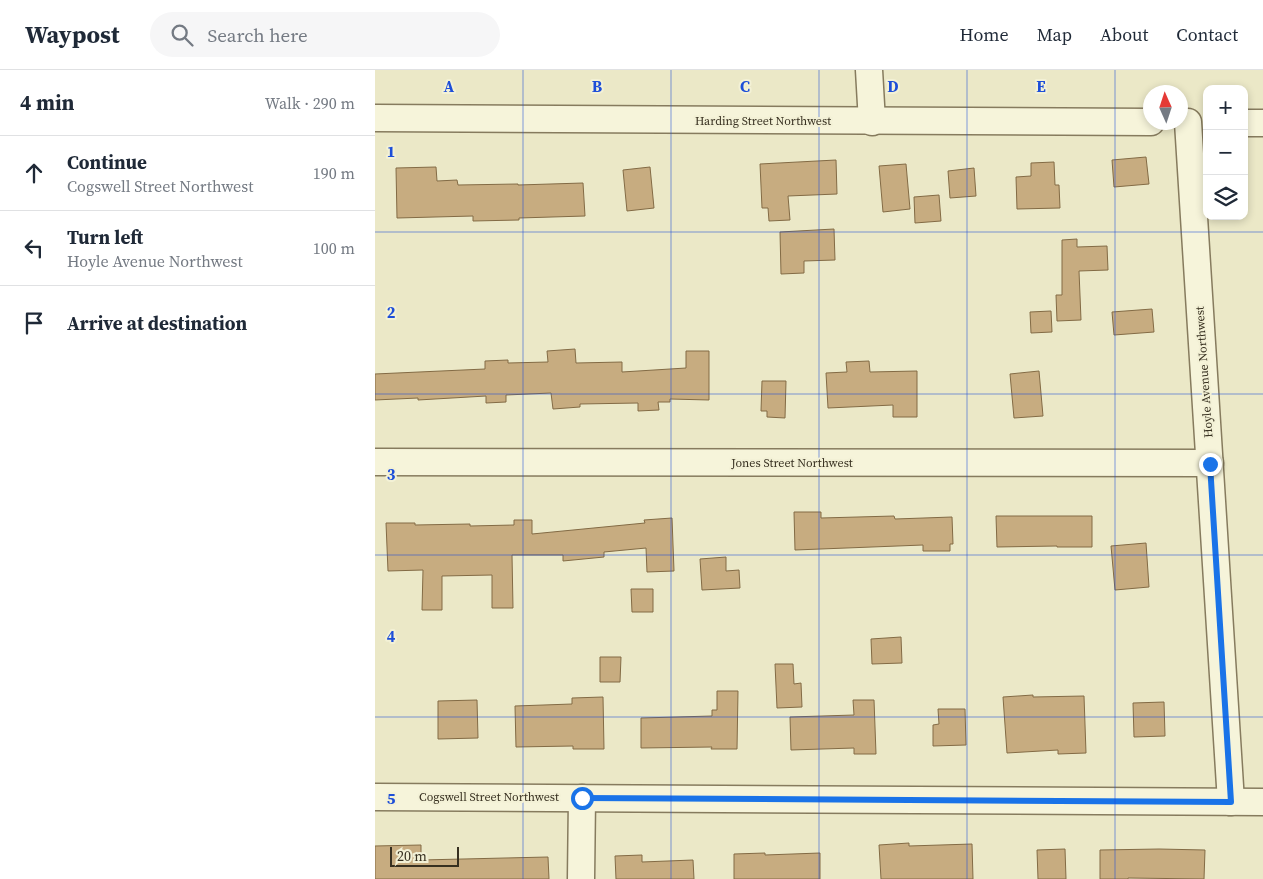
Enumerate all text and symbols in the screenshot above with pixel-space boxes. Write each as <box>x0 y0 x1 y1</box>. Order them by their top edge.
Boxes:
search box <box>150 12 500 57</box>
text: Waypost <box>25 18 120 51</box>
icon: search <box>168 21 196 49</box>
text: Search here <box>208 22 308 48</box>
text: Home <box>960 22 1009 47</box>
text: Map <box>1037 22 1072 47</box>
text: About <box>1100 22 1148 47</box>
text: Contact <box>1176 22 1238 47</box>
text: A <box>444 75 455 97</box>
text: B <box>592 75 603 97</box>
text: C <box>740 75 750 97</box>
text: D <box>887 75 899 97</box>
text: E <box>1036 75 1046 97</box>
north arrow <box>1143 85 1188 130</box>
map controls <box>1203 85 1248 220</box>
button: + <box>1203 85 1248 130</box>
text: 4 min <box>20 88 75 117</box>
text: Walk · 290 m <box>265 92 355 114</box>
street label: Harding Street Northwest <box>695 113 831 129</box>
button: − <box>1203 130 1248 175</box>
text: 1 <box>387 140 395 162</box>
text: Continue <box>67 149 147 175</box>
icon: ahead <box>20 159 48 187</box>
text: 190 m <box>313 162 355 184</box>
text: Cogswell Street Northwest <box>67 175 253 197</box>
button: layers <box>1203 175 1248 220</box>
text: Turn left <box>67 224 143 250</box>
icon: left <box>20 234 48 262</box>
text: 100 m <box>313 237 355 259</box>
text: Hoyle Avenue Northwest <box>67 250 243 272</box>
text: 2 <box>387 301 396 323</box>
street label: Hoyle Avenue Northwest <box>1191 306 1217 438</box>
icon: arrive <box>20 309 48 337</box>
text: Arrive at destination <box>67 310 247 336</box>
route end <box>1199 453 1222 476</box>
street label: Jones Street Northwest <box>730 455 853 471</box>
text: 3 <box>387 463 396 485</box>
text: 4 <box>387 625 396 647</box>
text: 5 <box>387 787 396 809</box>
route start <box>571 787 594 810</box>
street label: Cogswell Street Northwest <box>419 789 559 805</box>
scale bar <box>390 844 459 867</box>
text: 20 m <box>397 846 427 866</box>

